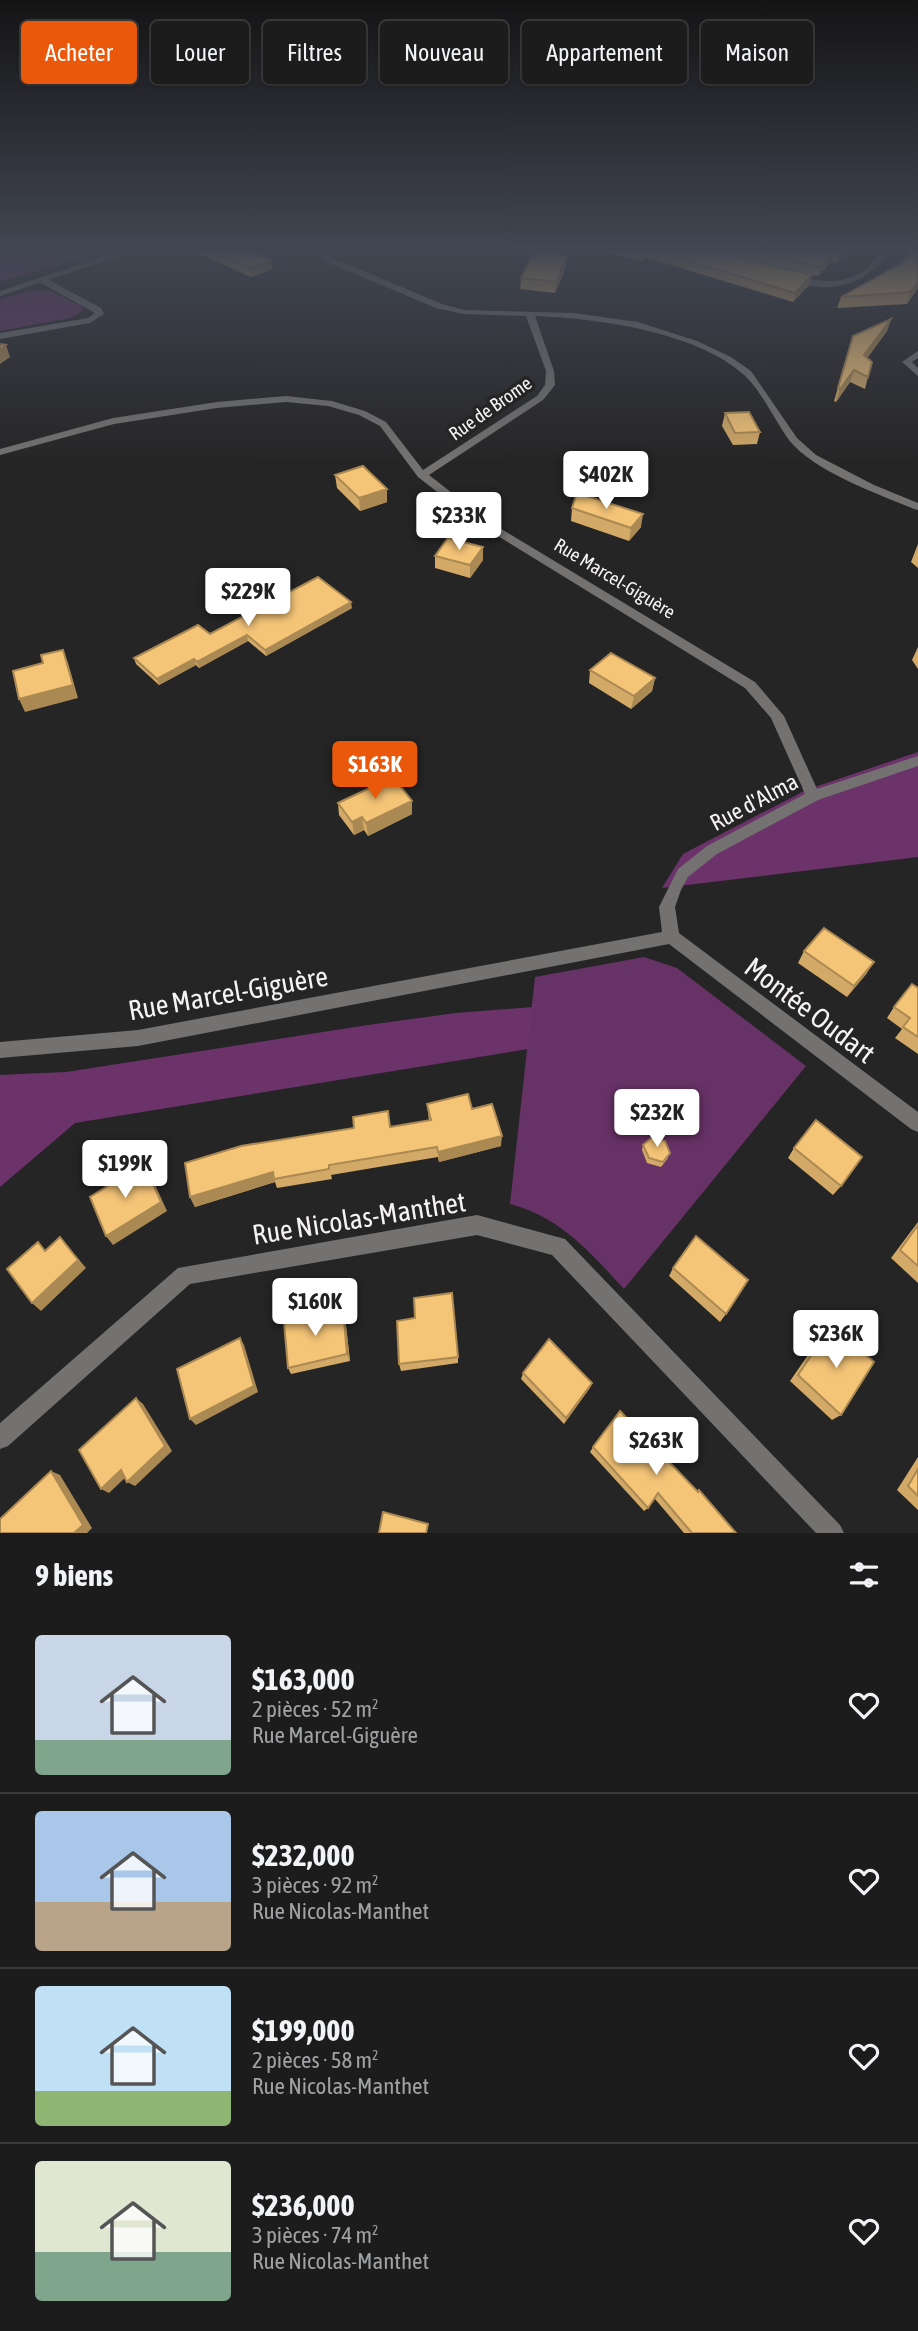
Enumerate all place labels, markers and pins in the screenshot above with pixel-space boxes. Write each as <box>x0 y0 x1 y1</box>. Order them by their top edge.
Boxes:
pin: $402K <box>557 452 655 511</box>
pin: $233K <box>410 492 508 552</box>
pin: $229K <box>199 568 297 628</box>
pin: $163K <box>326 742 424 801</box>
pin: $232K <box>608 1090 706 1149</box>
pin: $199K <box>76 1140 174 1200</box>
pin: $160K <box>266 1278 364 1338</box>
pin: $236K <box>787 1310 885 1370</box>
pin: $263K <box>607 1418 705 1477</box>

